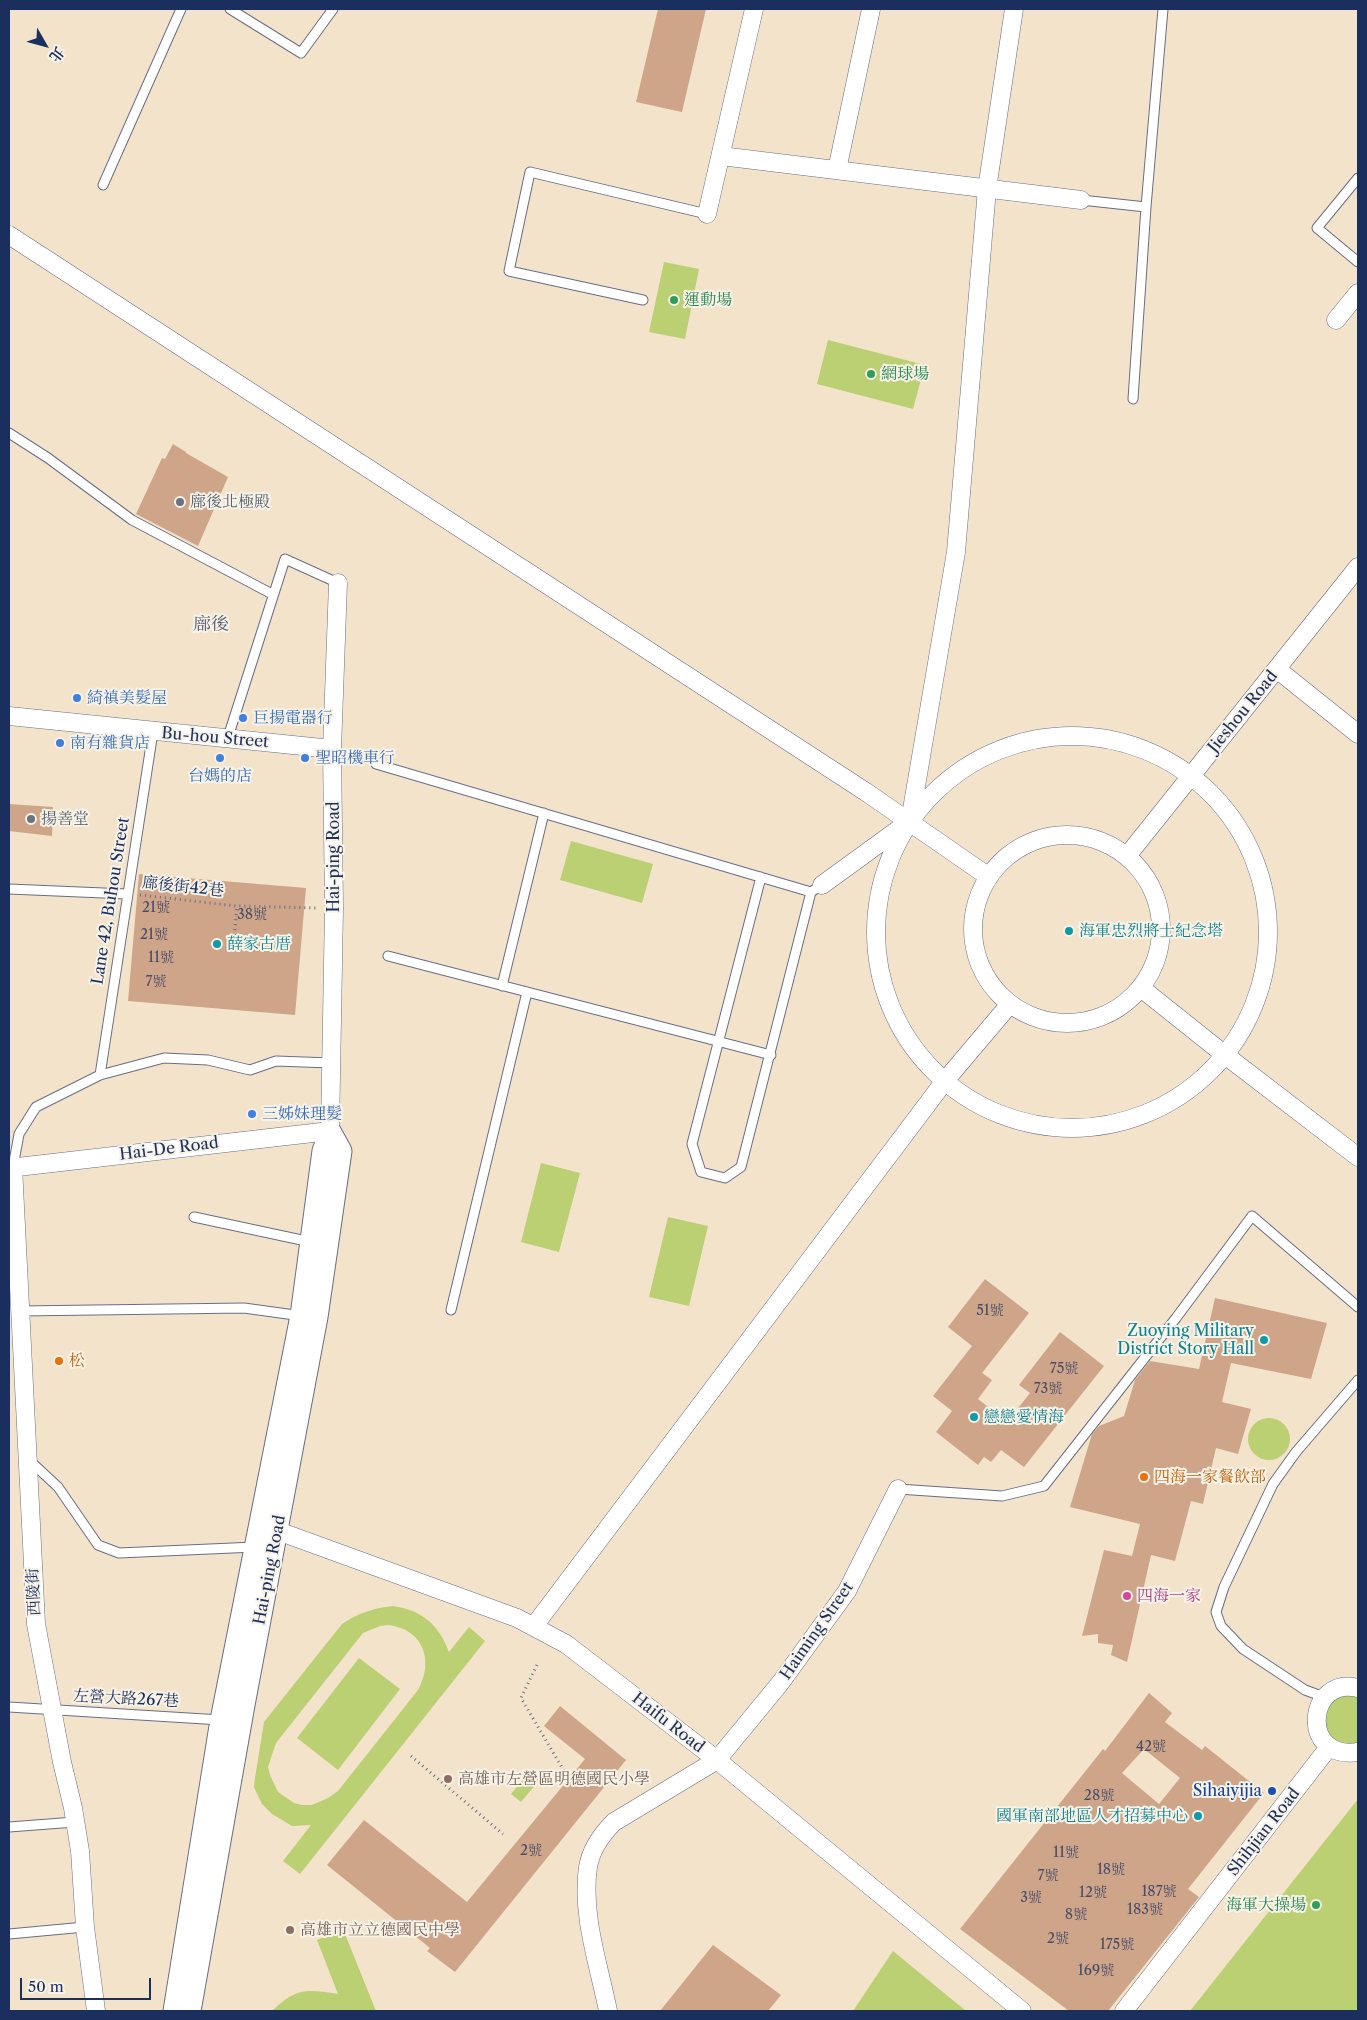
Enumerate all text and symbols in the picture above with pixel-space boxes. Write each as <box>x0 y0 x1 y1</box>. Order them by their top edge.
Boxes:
north arrow <box>20 20 70 70</box>
text: 北 <box>45 43 68 65</box>
place label: 運動場 <box>684 290 732 310</box>
marker: 運動場 <box>668 294 680 306</box>
place label: 網球場 <box>881 364 929 384</box>
marker: 網球場 <box>865 368 877 380</box>
place label: 廍後北極殿 <box>190 492 270 512</box>
marker: 廍後北極殿 <box>174 496 186 508</box>
district label: 廍後 <box>193 614 229 636</box>
street label: Jieshou Road <box>1204 667 1282 757</box>
place label: 綺禛美髮屋 <box>87 688 167 708</box>
marker: 綺禛美髮屋 <box>71 692 83 704</box>
place label: 巨揚電器行 <box>253 708 333 728</box>
marker: 巨揚電器行 <box>237 712 249 724</box>
street label: Bu-hou Street <box>161 724 269 752</box>
place label: 南有雜貨店 <box>70 733 150 753</box>
marker: 南有雜貨店 <box>54 737 66 749</box>
place label: 聖昭機車行 <box>315 748 395 768</box>
marker: 台媽的店 <box>214 752 226 764</box>
marker: 聖昭機車行 <box>299 752 311 764</box>
place label: 台媽的店 <box>188 766 252 786</box>
street label: Hai-ping Road <box>324 801 344 913</box>
place label: 揚善堂 <box>41 809 89 829</box>
marker: 揚善堂 <box>25 813 37 825</box>
street label: Lane 42, Buhou Street <box>88 816 134 986</box>
street label: 廍後街42巷 <box>141 873 225 901</box>
house number: 21號 <box>142 900 170 916</box>
house number: 38號 <box>237 907 267 923</box>
place label: 海軍忠烈將士紀念塔 <box>1079 921 1223 941</box>
marker: 海軍忠烈將士紀念塔 <box>1063 925 1075 937</box>
house number: 21號 <box>140 927 168 943</box>
place label: 薛家古厝 <box>227 934 291 954</box>
marker: 薛家古厝 <box>211 938 223 950</box>
house number: 11號 <box>148 950 174 966</box>
house number: 7號 <box>146 974 166 990</box>
place label: 三姊妹理髮 <box>262 1104 342 1124</box>
marker: 三姊妹理髮 <box>246 1108 258 1120</box>
street label: Hai-De Road <box>118 1133 220 1165</box>
house number: 51號 <box>976 1303 1004 1319</box>
place label: Zuoying Military District Story Hall <box>1117 1321 1254 1359</box>
marker: Zuoying Military District Story Hall <box>1258 1334 1270 1346</box>
place label: 松 <box>69 1351 85 1371</box>
marker: 松 <box>53 1355 65 1367</box>
house number: 75號 <box>1050 1361 1078 1377</box>
house number: 73號 <box>1034 1381 1062 1397</box>
place label: 戀戀愛情海 <box>984 1407 1064 1427</box>
marker: 戀戀愛情海 <box>968 1411 980 1423</box>
place label: 四海一家餐飲部 <box>1154 1467 1266 1487</box>
marker: 四海一家餐飲部 <box>1138 1471 1150 1483</box>
street label: Hai-ping Road <box>250 1514 290 1626</box>
street label: 西陵街 <box>23 1568 45 1616</box>
street label: Haiming Street <box>776 1579 858 1683</box>
place label: 四海一家 <box>1137 1586 1201 1606</box>
marker: 四海一家 <box>1121 1590 1133 1602</box>
street label: 左營大路267巷 <box>72 1687 180 1711</box>
street label: Haifu Road <box>628 1689 708 1757</box>
house number: 42號 <box>1136 1739 1166 1755</box>
place label: 高雄市左營區明德國民小學 <box>458 1769 650 1789</box>
marker: 高雄市左營區明德國民小學 <box>442 1773 454 1785</box>
place label: Sihaiyijia <box>1193 1781 1262 1801</box>
street label: Shihjian Road <box>1224 1784 1304 1880</box>
marker: Sihaiyijia <box>1266 1785 1278 1797</box>
house number: 28號 <box>1084 1788 1114 1804</box>
place label: 國軍南部地區人才招募中心 <box>996 1806 1188 1826</box>
marker: 國軍南部地區人才招募中心 <box>1192 1810 1204 1822</box>
house number: 2號 <box>520 1843 542 1859</box>
house number: 11號 <box>1053 1845 1079 1861</box>
house number: 18號 <box>1097 1862 1125 1878</box>
house number: 7號 <box>1038 1868 1058 1884</box>
house number: 187號 <box>1141 1884 1177 1900</box>
house number: 12號 <box>1079 1885 1107 1901</box>
house number: 3號 <box>1020 1890 1042 1906</box>
place label: 海軍大操場 <box>1226 1895 1306 1915</box>
marker: 海軍大操場 <box>1310 1899 1322 1911</box>
house number: 183號 <box>1127 1902 1163 1918</box>
house number: 8號 <box>1065 1907 1087 1923</box>
place label: 高雄市立立德國民中學 <box>300 1920 460 1940</box>
marker: 高雄市立立德國民中學 <box>284 1924 296 1936</box>
house number: 2號 <box>1047 1931 1069 1947</box>
house number: 175號 <box>1100 1937 1134 1953</box>
house number: 169號 <box>1078 1963 1114 1979</box>
scale bar <box>22 1968 154 2000</box>
text: 50 m <box>28 1977 64 1996</box>

